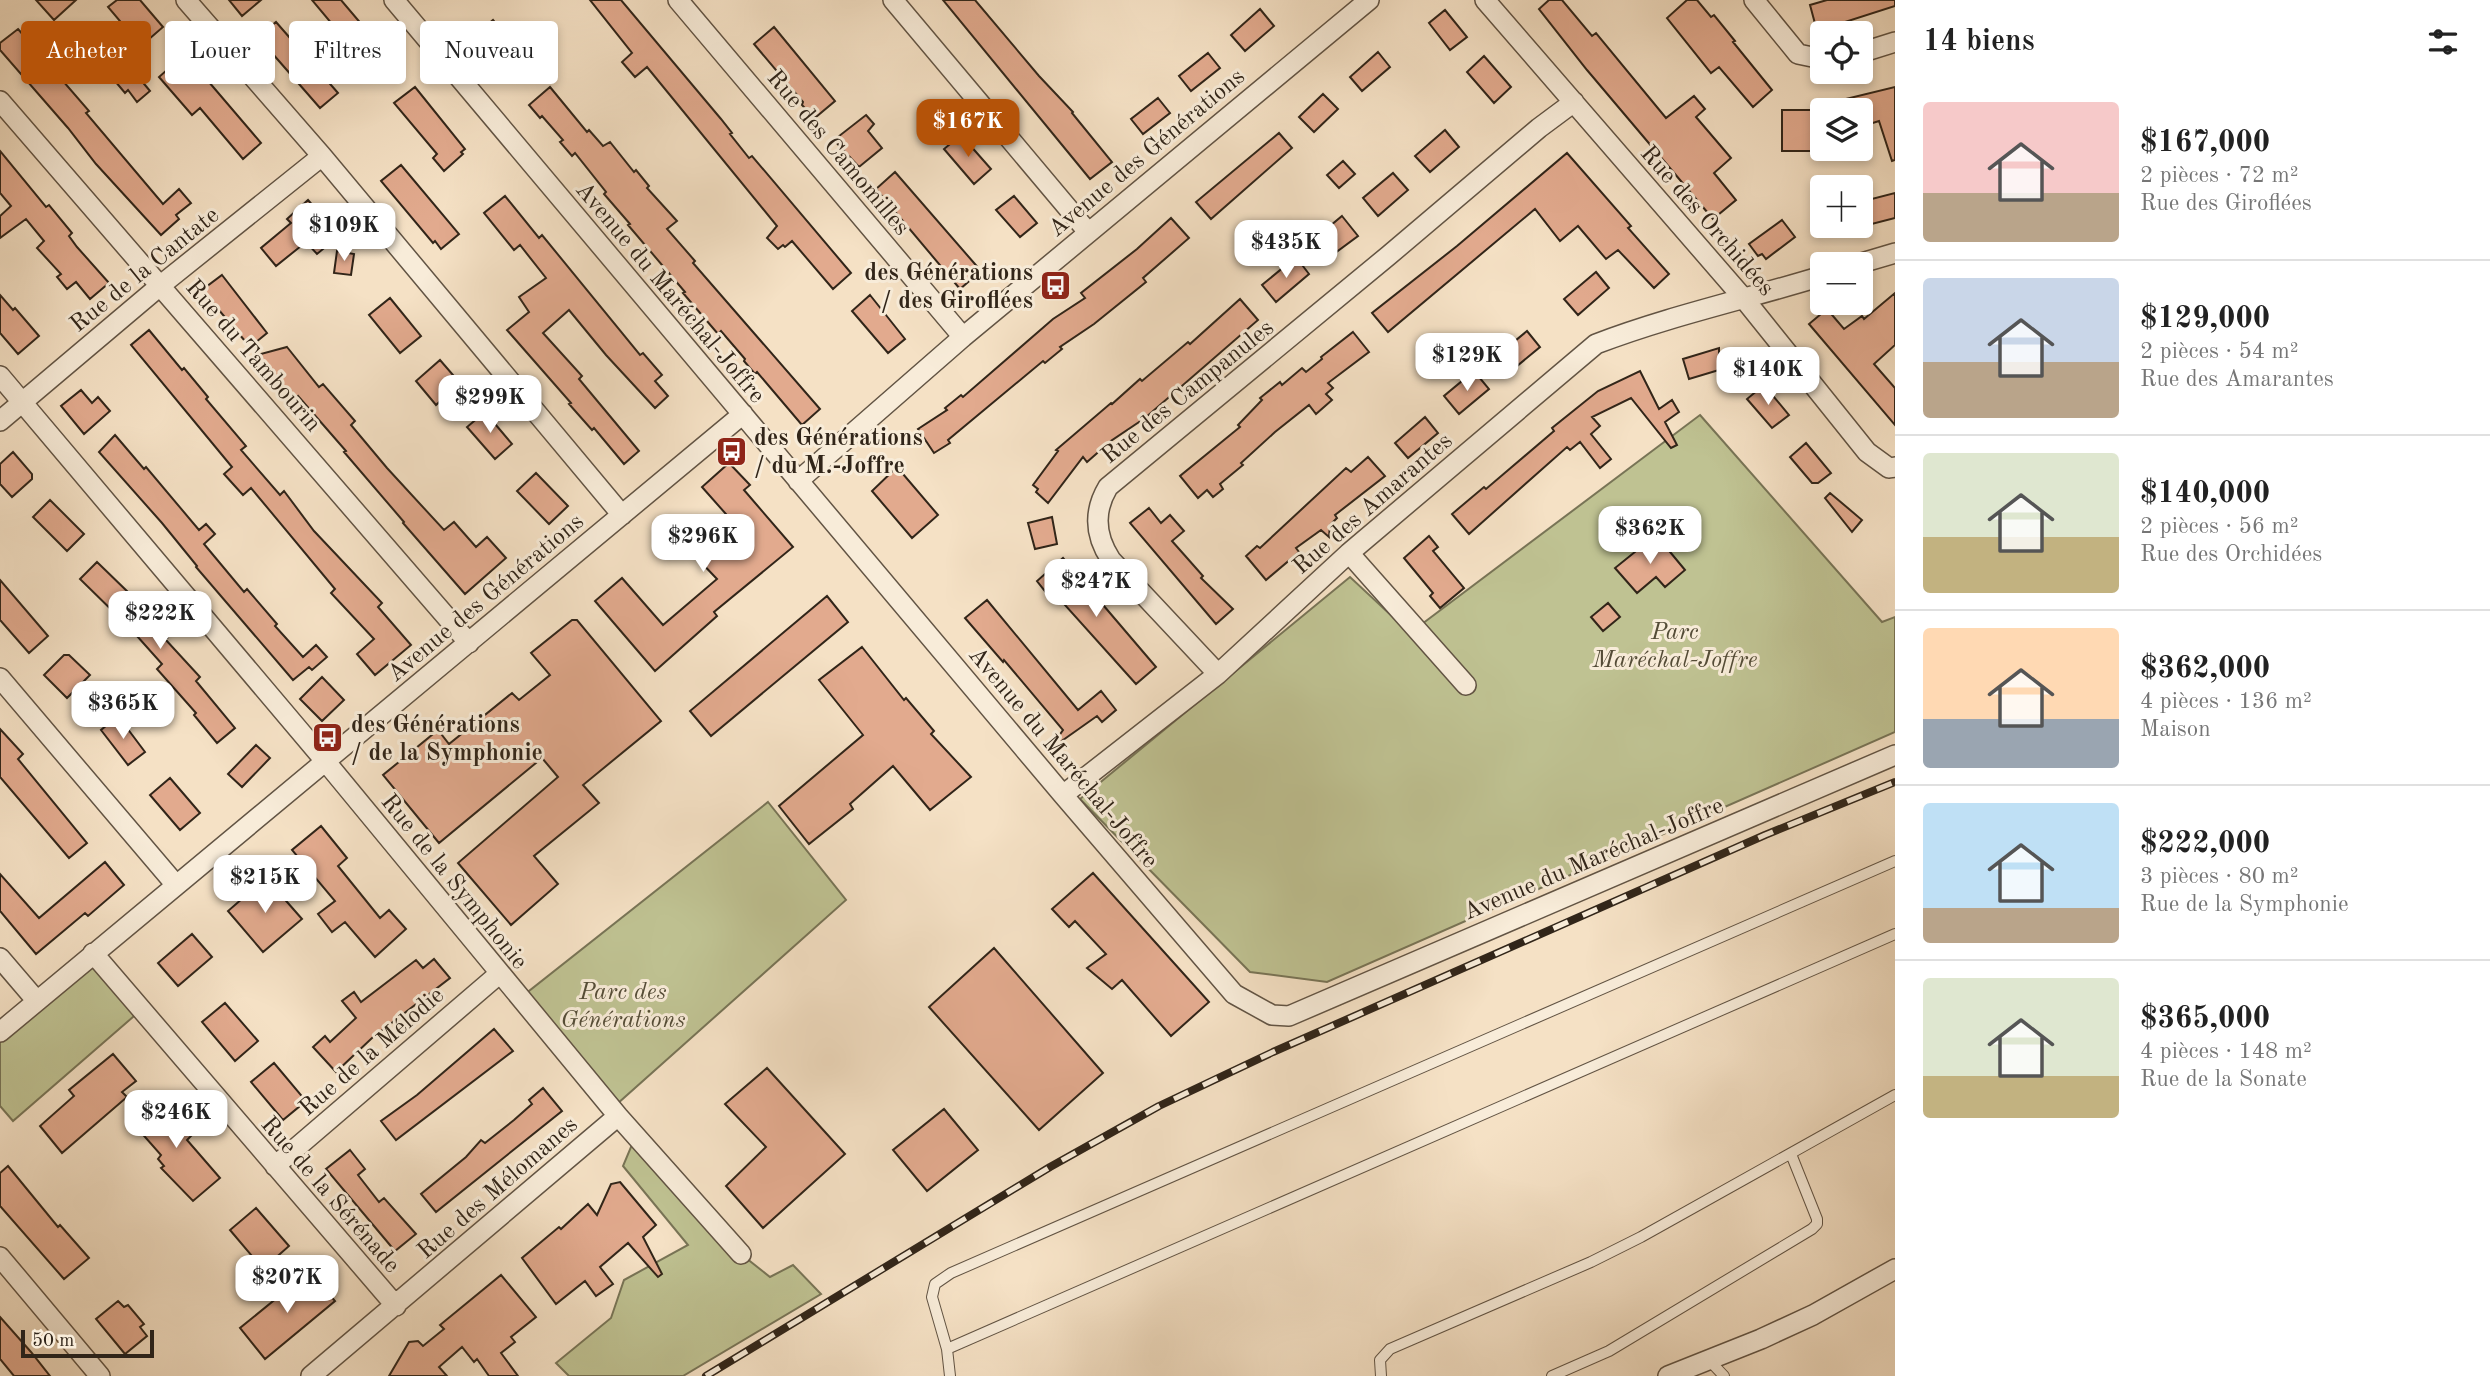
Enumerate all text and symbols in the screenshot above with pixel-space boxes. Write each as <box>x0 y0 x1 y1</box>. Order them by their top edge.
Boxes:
chip: Acheter <box>21 21 151 84</box>
chip: Louer <box>165 21 275 84</box>
chip: Filtres <box>289 21 406 84</box>
chip: Nouveau <box>420 21 558 84</box>
map controls <box>1810 21 1873 315</box>
button: locate <box>1810 21 1873 84</box>
icon: filters <box>2424 23 2462 61</box>
text: 14 biens <box>1923 27 2035 57</box>
street label: Avenue des Générations <box>1045 65 1250 242</box>
street label: Rue des Camomilles <box>762 66 913 240</box>
button: layers <box>1810 98 1873 161</box>
pin: $167K <box>919 100 1017 159</box>
text: $167K <box>932 110 1004 133</box>
text: $167,000 <box>2140 128 2270 158</box>
icon: home <box>1979 130 2063 214</box>
street label: Rue des Orchidées <box>1635 142 1778 301</box>
text: 2 pièces · 72 m² <box>2140 164 2299 187</box>
button: + <box>1810 175 1873 238</box>
street label: Avenue du Maréchal-Joffre <box>570 178 769 408</box>
text: Rue des Giroflées <box>2140 192 2312 215</box>
street label: Rue de la Cantate <box>66 203 224 338</box>
pin: $109K <box>295 204 393 263</box>
text: $109K <box>308 214 380 237</box>
pin: $435K <box>1237 220 1335 280</box>
text: $435K <box>1250 231 1322 254</box>
button: − <box>1810 252 1873 315</box>
place label: des Générations / des Giroflées <box>864 262 1033 314</box>
bus stop icon: des Générations / des Giroflées <box>1039 269 1073 303</box>
street label: Rue du Tambourin <box>180 276 325 437</box>
text: $129,000 <box>2140 304 2270 334</box>
icon: home <box>1979 306 2063 390</box>
street label: Rue des Campanules <box>1098 316 1279 469</box>
pin: $129K <box>1418 334 1516 393</box>
text: 2 pièces · 54 m² <box>2140 340 2299 363</box>
text: $129K <box>1431 344 1503 367</box>
pin: $140K <box>1719 348 1817 407</box>
text: $140K <box>1732 358 1804 381</box>
text: Rue des Amarantes <box>2140 368 2334 391</box>
pin: $299K <box>441 376 539 435</box>
text: $299K <box>454 386 526 409</box>
place label: des Générations / du M.-Joffre <box>754 427 923 479</box>
street label: Rue des Amarantes <box>1289 429 1457 580</box>
bus stop icon: des Générations / du M.-Joffre <box>714 434 748 468</box>
text: $140,000 <box>2140 479 2270 509</box>
icon: home <box>1979 481 2063 565</box>
pin: $362K <box>1601 506 1699 566</box>
street label: Avenue des Générations <box>384 510 589 687</box>
pin: $296K <box>654 514 752 574</box>
text: 2 pièces · 56 m² <box>2140 515 2299 538</box>
text: $362K <box>1614 517 1686 540</box>
text: $296K <box>667 525 739 548</box>
text: Rue des Orchidées <box>2140 543 2322 566</box>
pin: $247K <box>1047 560 1145 619</box>
text: $247K <box>1060 570 1132 593</box>
pin: $222K <box>111 592 209 651</box>
text: $222K <box>124 602 196 625</box>
park label: Parc Maréchal-Joffre <box>1591 621 1758 673</box>
street label: Avenue du Maréchal-Joffre <box>963 643 1162 873</box>
text: $362,000 <box>2140 654 2270 684</box>
icon: home <box>1979 656 2063 740</box>
pin: $365K <box>74 682 172 741</box>
text: 4 pièces · 136 m² <box>2140 690 2312 713</box>
text: $365K <box>87 692 159 715</box>
place label: des Générations / de la Symphonie <box>351 714 543 766</box>
text: Maison <box>2140 718 2211 741</box>
bus stop icon: des Générations / de la Symphonie <box>311 721 345 755</box>
street label: Rue de la Symphonie <box>376 790 531 974</box>
street label: Avenue du Maréchal-Joffre <box>1460 794 1727 926</box>
text: $222,000 <box>2140 829 2270 859</box>
icon: home <box>1979 831 2063 915</box>
pin: $215K <box>216 856 314 915</box>
text: 3 pièces · 80 m² <box>2140 865 2299 888</box>
text: $215K <box>229 866 301 889</box>
text: Rue de la Symphonie <box>2140 893 2349 916</box>
park label: Parc des Générations <box>561 981 685 1033</box>
street label: Rue de la Mélodie <box>296 984 449 1121</box>
text: $365,000 <box>2140 1004 2270 1034</box>
icon: home <box>1979 1006 2063 1090</box>
text: 4 pièces · 148 m² <box>2140 1040 2312 1063</box>
text: Rue de la Sonate <box>2140 1068 2307 1091</box>
pin: $246K <box>127 1090 225 1150</box>
text: $246K <box>140 1101 212 1124</box>
street label: Rue de la Sérénade <box>255 1113 404 1278</box>
street label: Rue des Mélomanes <box>414 1113 583 1264</box>
pin: $207K <box>238 1256 336 1315</box>
text: $207K <box>251 1266 323 1289</box>
scale bar <box>21 1327 154 1359</box>
text: 50 m <box>32 1332 74 1351</box>

